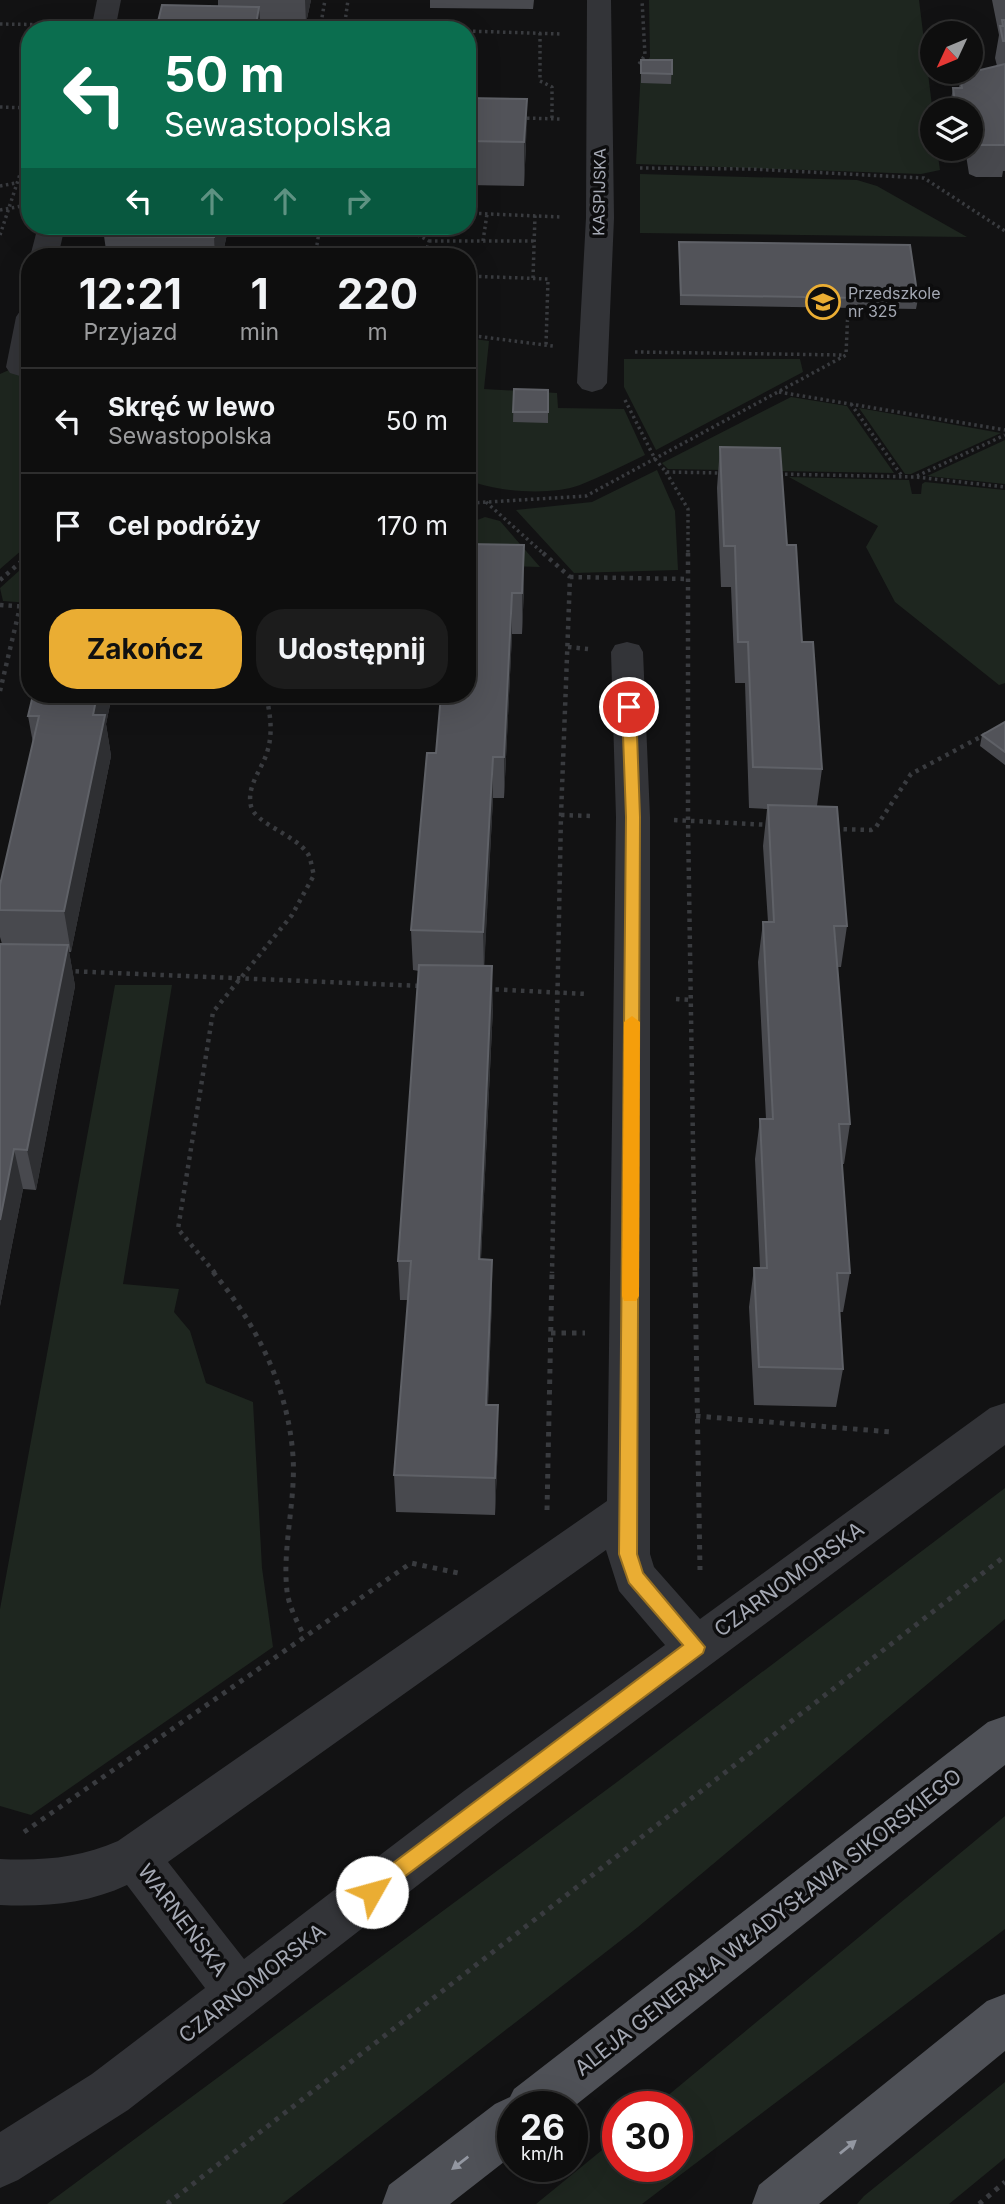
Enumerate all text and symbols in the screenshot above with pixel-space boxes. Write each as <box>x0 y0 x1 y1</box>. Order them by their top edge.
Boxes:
north arrow <box>920 21 984 84</box>
map controls <box>920 21 983 161</box>
text: 50 m <box>164 45 285 104</box>
icon: left <box>49 49 140 140</box>
button: layers <box>920 98 983 161</box>
text: Sewastopolska <box>164 105 392 144</box>
street label: KASPIJSKA <box>588 148 610 236</box>
icon: left <box>120 182 158 220</box>
icon: ahead <box>193 182 231 220</box>
icon: ahead <box>266 182 304 220</box>
icon: right <box>339 182 377 220</box>
text: 12:21 <box>79 268 182 319</box>
text: 1 <box>250 268 268 319</box>
text: 220 <box>337 268 418 319</box>
school or university icon: Przedszkole nr 325 <box>804 283 842 321</box>
place label: Przedszkole nr 325 <box>848 283 940 321</box>
text: Przyjazd <box>83 318 177 346</box>
text: min <box>240 318 279 346</box>
text: m <box>367 318 388 346</box>
text: Skręć w lewo <box>108 391 275 422</box>
icon: left <box>49 402 87 440</box>
text: 50 m <box>386 405 448 436</box>
text: Sewastopolska <box>108 422 272 450</box>
icon: arrive <box>49 507 87 545</box>
text: Cel podróży <box>108 510 261 541</box>
text: 170 m <box>377 510 448 541</box>
button: Zakończ <box>49 609 242 689</box>
button: Udostępnij <box>256 609 448 689</box>
pin <box>599 677 659 737</box>
icon: arrive <box>610 688 648 726</box>
street label: CZARNOMORSKA <box>709 1516 869 1642</box>
street label: ALEJA GENERAŁA WŁADYSŁAWA SIKORSKIEGO <box>570 1763 966 2081</box>
position arrow <box>335 1855 409 1929</box>
street label: WARNEŃSKA <box>133 1858 234 1981</box>
street label: CZARNOMORSKA <box>174 1918 330 2048</box>
speed limit sign: 30 <box>602 2091 693 2182</box>
text: 26 <box>520 2106 565 2148</box>
one-way arrow <box>839 2139 857 2154</box>
text: km/h <box>521 2143 564 2164</box>
one-way arrow <box>452 2155 469 2170</box>

